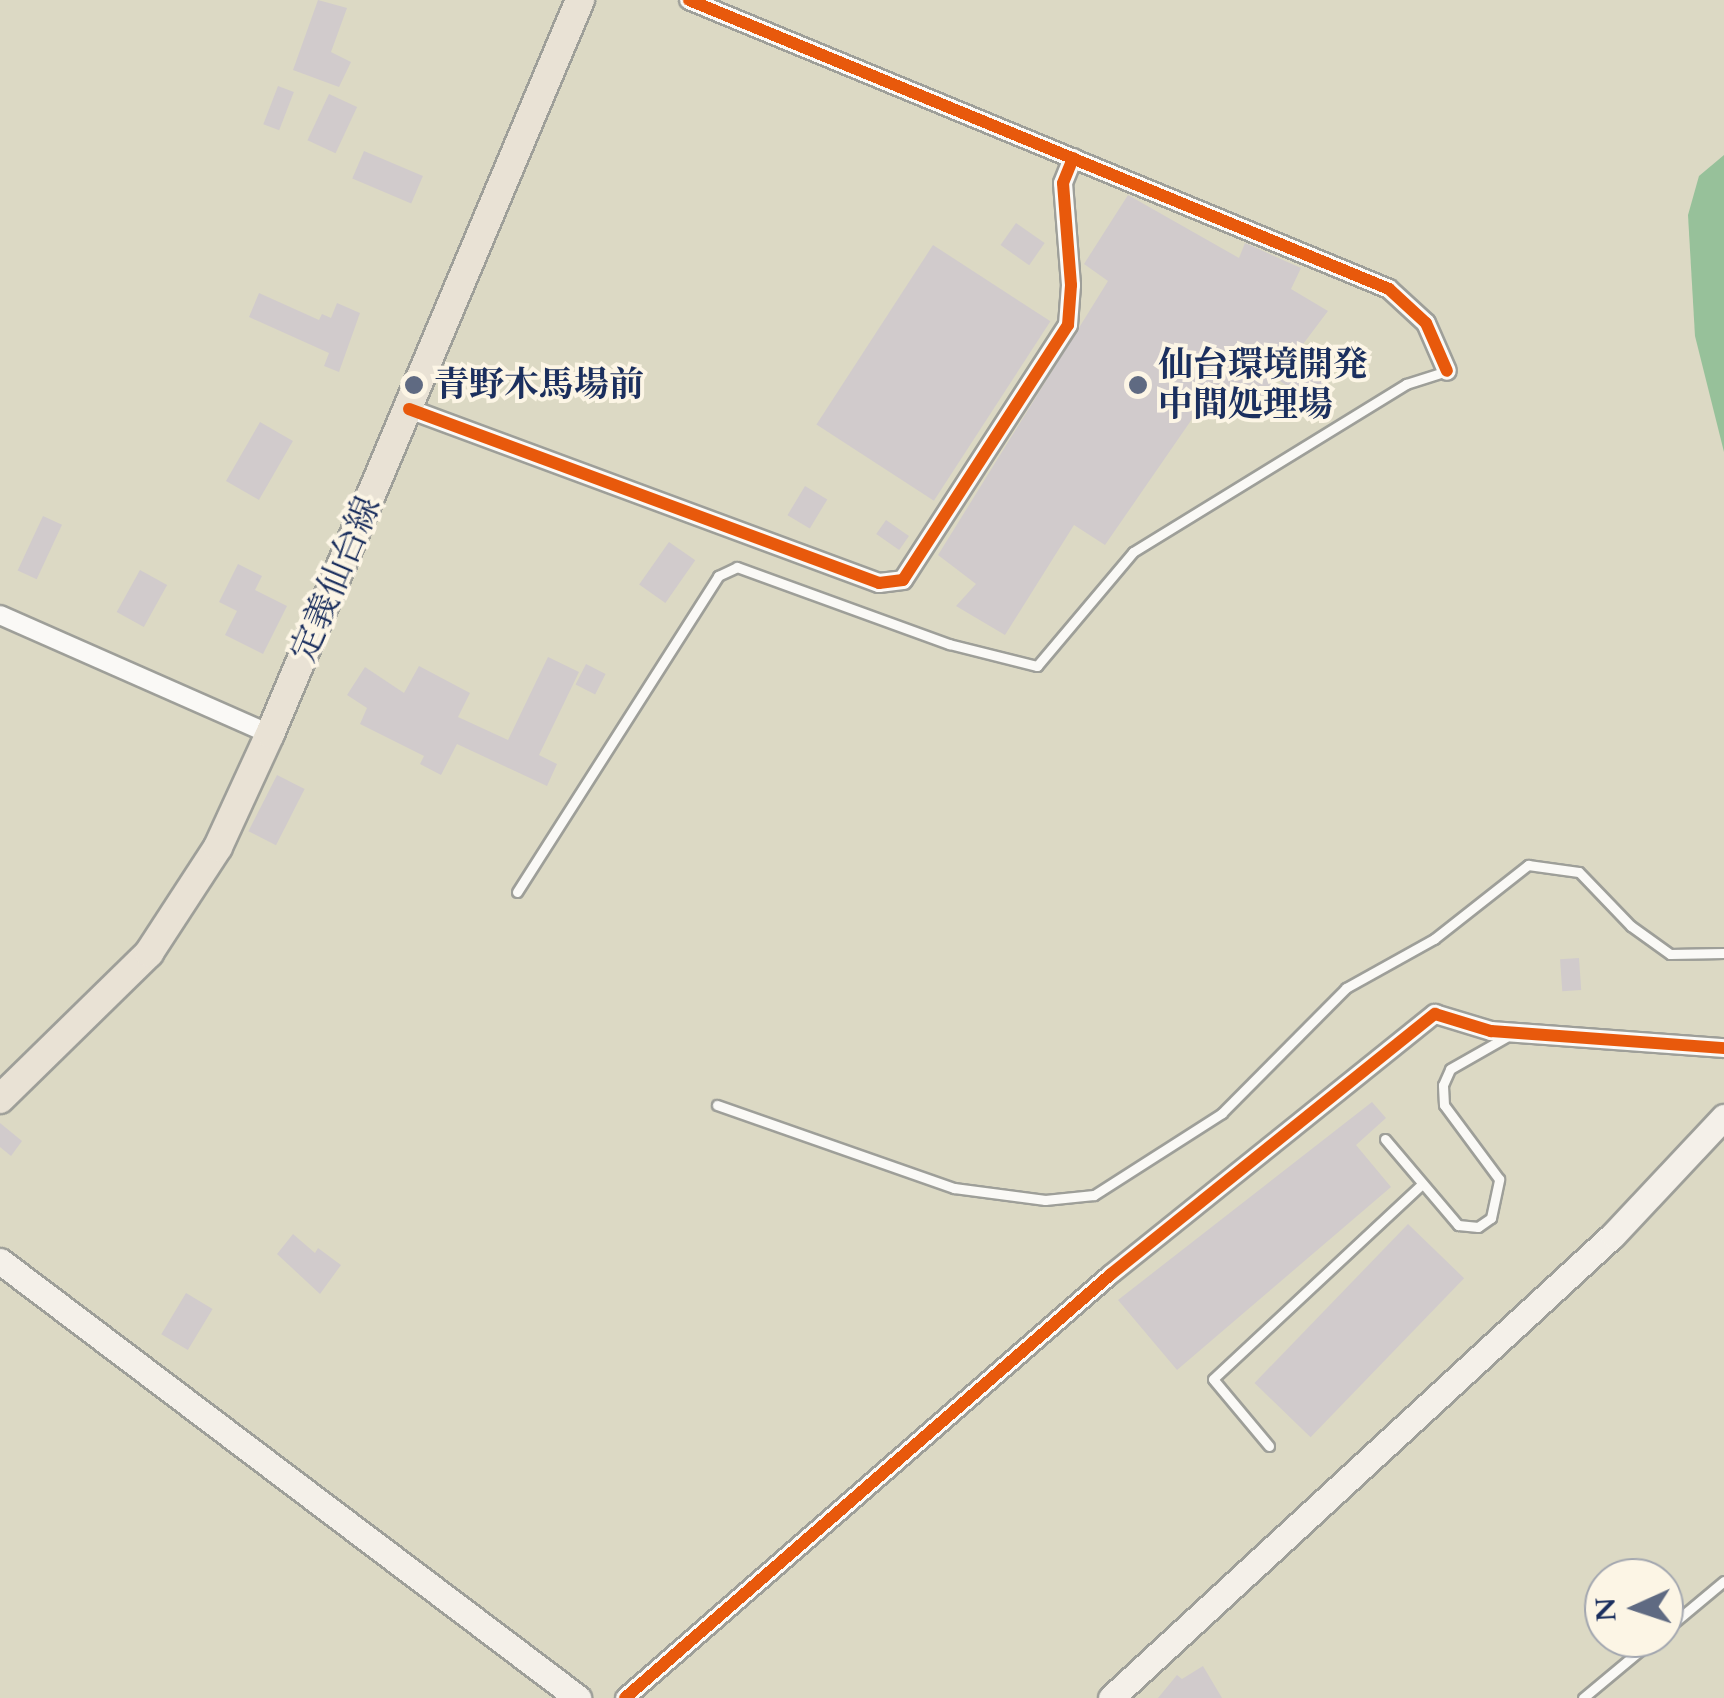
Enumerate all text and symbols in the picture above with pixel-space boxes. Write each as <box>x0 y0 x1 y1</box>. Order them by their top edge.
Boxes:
place label: 仙台環境開発 中間処理場 <box>1158 344 1368 426</box>
place label: 青野木馬場前 <box>434 364 644 406</box>
marker: 青野木馬場前 <box>403 374 425 396</box>
marker: 仙台環境開発 中間処理場 <box>1127 374 1149 396</box>
street label: 定義仙台線 <box>282 490 390 668</box>
north arrow <box>1584 1558 1684 1658</box>
text: N <box>1586 1596 1626 1623</box>

